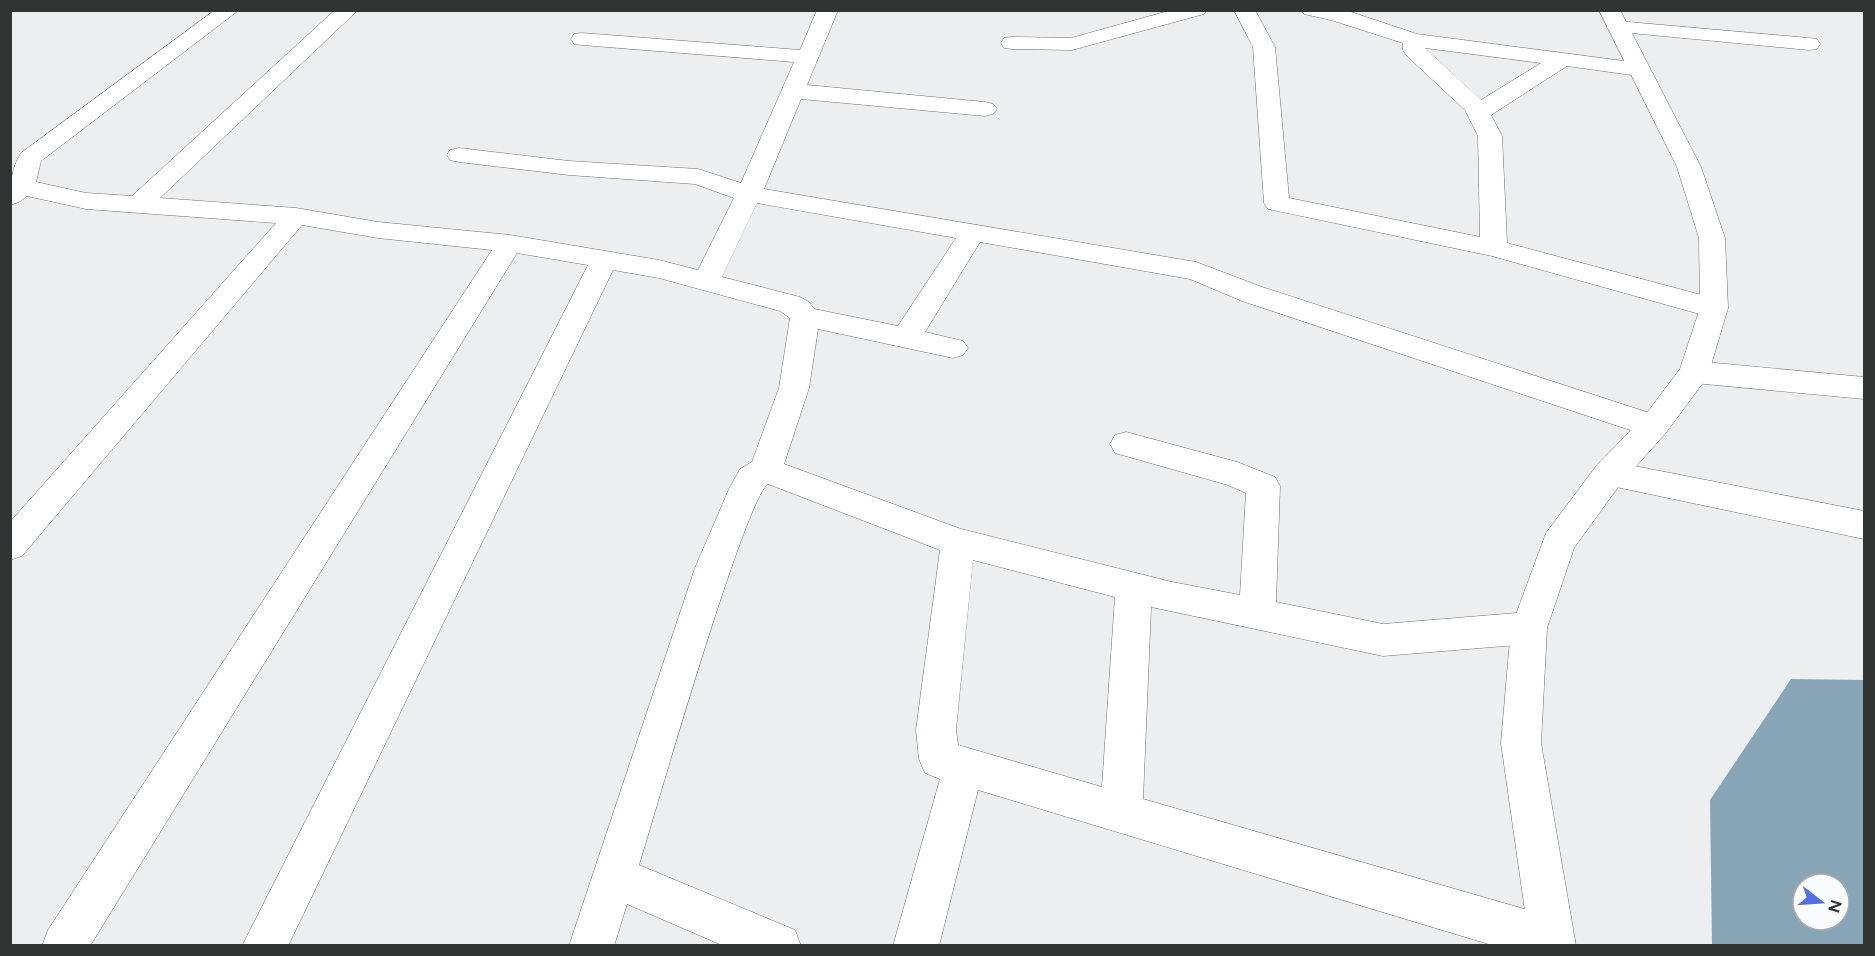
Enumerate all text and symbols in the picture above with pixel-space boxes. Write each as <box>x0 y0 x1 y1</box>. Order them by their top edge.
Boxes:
north arrow <box>1791 872 1851 932</box>
text: N <box>1824 898 1846 915</box>

